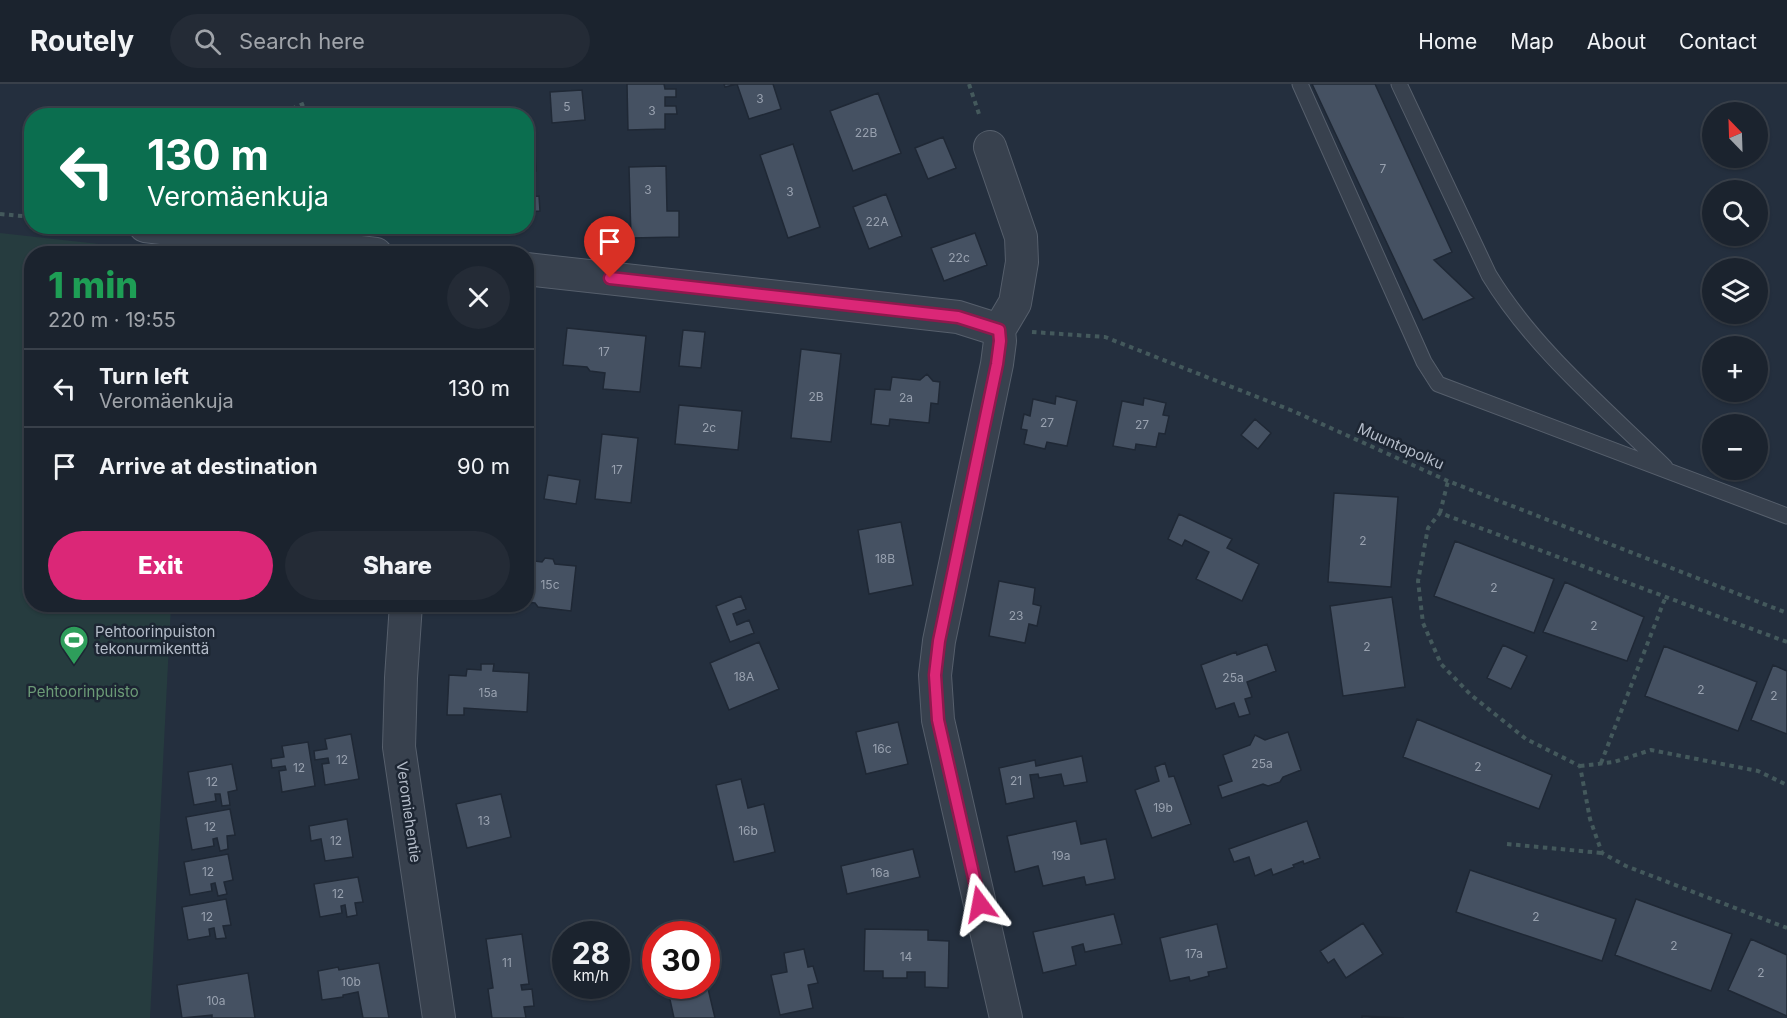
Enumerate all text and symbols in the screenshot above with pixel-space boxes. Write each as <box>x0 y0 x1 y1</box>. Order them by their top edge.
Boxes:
search box <box>170 14 590 68</box>
text: Routely <box>30 24 134 58</box>
icon: search <box>191 25 224 58</box>
text: Search here <box>239 28 365 54</box>
text: Home <box>1418 29 1477 54</box>
text: Map <box>1510 29 1554 54</box>
text: About <box>1587 29 1646 54</box>
text: Contact <box>1679 29 1757 54</box>
house number: 3 <box>756 91 764 106</box>
house number: 5 <box>563 99 571 114</box>
north arrow <box>1702 102 1768 168</box>
map controls <box>1702 102 1768 480</box>
house number: 3 <box>648 103 656 118</box>
house number: 22B <box>855 125 877 140</box>
text: 130 m <box>147 129 269 180</box>
icon: left <box>48 132 126 210</box>
house number: 7 <box>1380 161 1387 176</box>
text: Veromäenkuja <box>147 180 329 213</box>
button: search <box>1702 180 1768 246</box>
house number: 3 <box>644 182 652 197</box>
house number: 3 <box>786 184 794 199</box>
house number: 22A <box>866 214 888 229</box>
pin <box>584 216 635 278</box>
icon: arrive <box>593 225 626 258</box>
house number: 22c <box>948 250 970 265</box>
button: layers <box>1702 258 1768 324</box>
text: 1 min <box>48 263 138 307</box>
button: close <box>447 266 510 329</box>
text: 220 m · 19:55 <box>48 308 176 332</box>
button: + <box>1702 336 1768 402</box>
house number: 17 <box>598 344 610 359</box>
text: Turn left <box>99 363 189 389</box>
icon: left <box>48 372 81 405</box>
text: 130 m <box>448 375 510 401</box>
text: Veromäenkuja <box>99 389 234 413</box>
house number: 2B <box>808 389 824 404</box>
house number: 2a <box>899 390 913 405</box>
button: − <box>1702 414 1768 480</box>
house number: 27 <box>1040 415 1054 430</box>
house number: 27 <box>1135 417 1149 432</box>
street label: Muuntopolku <box>1355 418 1447 474</box>
house number: 2c <box>702 420 716 435</box>
icon: arrive <box>48 450 81 483</box>
text: Arrive at destination <box>99 453 318 479</box>
text: 90 m <box>457 453 510 479</box>
house number: 17 <box>611 462 623 477</box>
button: Exit <box>48 531 273 600</box>
button: Share <box>285 531 510 600</box>
house number: 2 <box>1359 533 1367 548</box>
house number: 18B <box>875 551 895 566</box>
house number: 15c <box>540 577 560 592</box>
house number: 2 <box>1490 580 1498 595</box>
house number: 23 <box>1009 608 1023 623</box>
house number: 2 <box>1590 618 1598 633</box>
place label: Pehtoorinpuiston tekonurmikenttä <box>95 622 215 658</box>
sports icon: Pehtoorinpuiston tekonurmikenttä <box>58 624 90 666</box>
house number: 2 <box>1363 639 1371 654</box>
house number: 18A <box>734 669 754 684</box>
house number: 25a <box>1222 670 1244 685</box>
park label: Pehtoorinpuisto <box>27 682 139 701</box>
house number: 2 <box>1697 682 1705 697</box>
house number: 15a <box>479 685 497 700</box>
house number: 2 <box>1770 688 1778 703</box>
house number: 16c <box>872 741 892 756</box>
house number: 12 <box>336 752 348 767</box>
house number: 25a <box>1251 756 1273 771</box>
house number: 2 <box>1474 759 1482 774</box>
house number: 12 <box>293 760 305 775</box>
street label: Veromiehentie <box>392 760 426 864</box>
house number: 21 <box>1010 773 1022 788</box>
house number: 12 <box>206 774 218 789</box>
house number: 19b <box>1153 800 1173 815</box>
house number: 13 <box>478 813 490 828</box>
house number: 12 <box>204 819 216 834</box>
house number: 16b <box>738 823 758 838</box>
house number: 12 <box>330 833 342 848</box>
house number: 19a <box>1051 848 1071 863</box>
house number: 12 <box>202 864 214 879</box>
house number: 16a <box>870 865 890 880</box>
position arrow <box>948 872 1012 936</box>
house number: 12 <box>332 886 344 901</box>
house number: 12 <box>201 909 213 924</box>
house number: 2 <box>1532 909 1540 924</box>
speed limit sign: 30 <box>642 921 720 999</box>
text: 28 <box>572 935 610 971</box>
house number: 2 <box>1670 938 1678 953</box>
house number: 17a <box>1185 946 1203 961</box>
house number: 14 <box>900 949 913 964</box>
house number: 11 <box>502 955 512 970</box>
house number: 2 <box>1757 965 1765 980</box>
text: km/h <box>573 966 609 985</box>
house number: 10b <box>341 974 361 989</box>
house number: 10a <box>206 993 226 1008</box>

